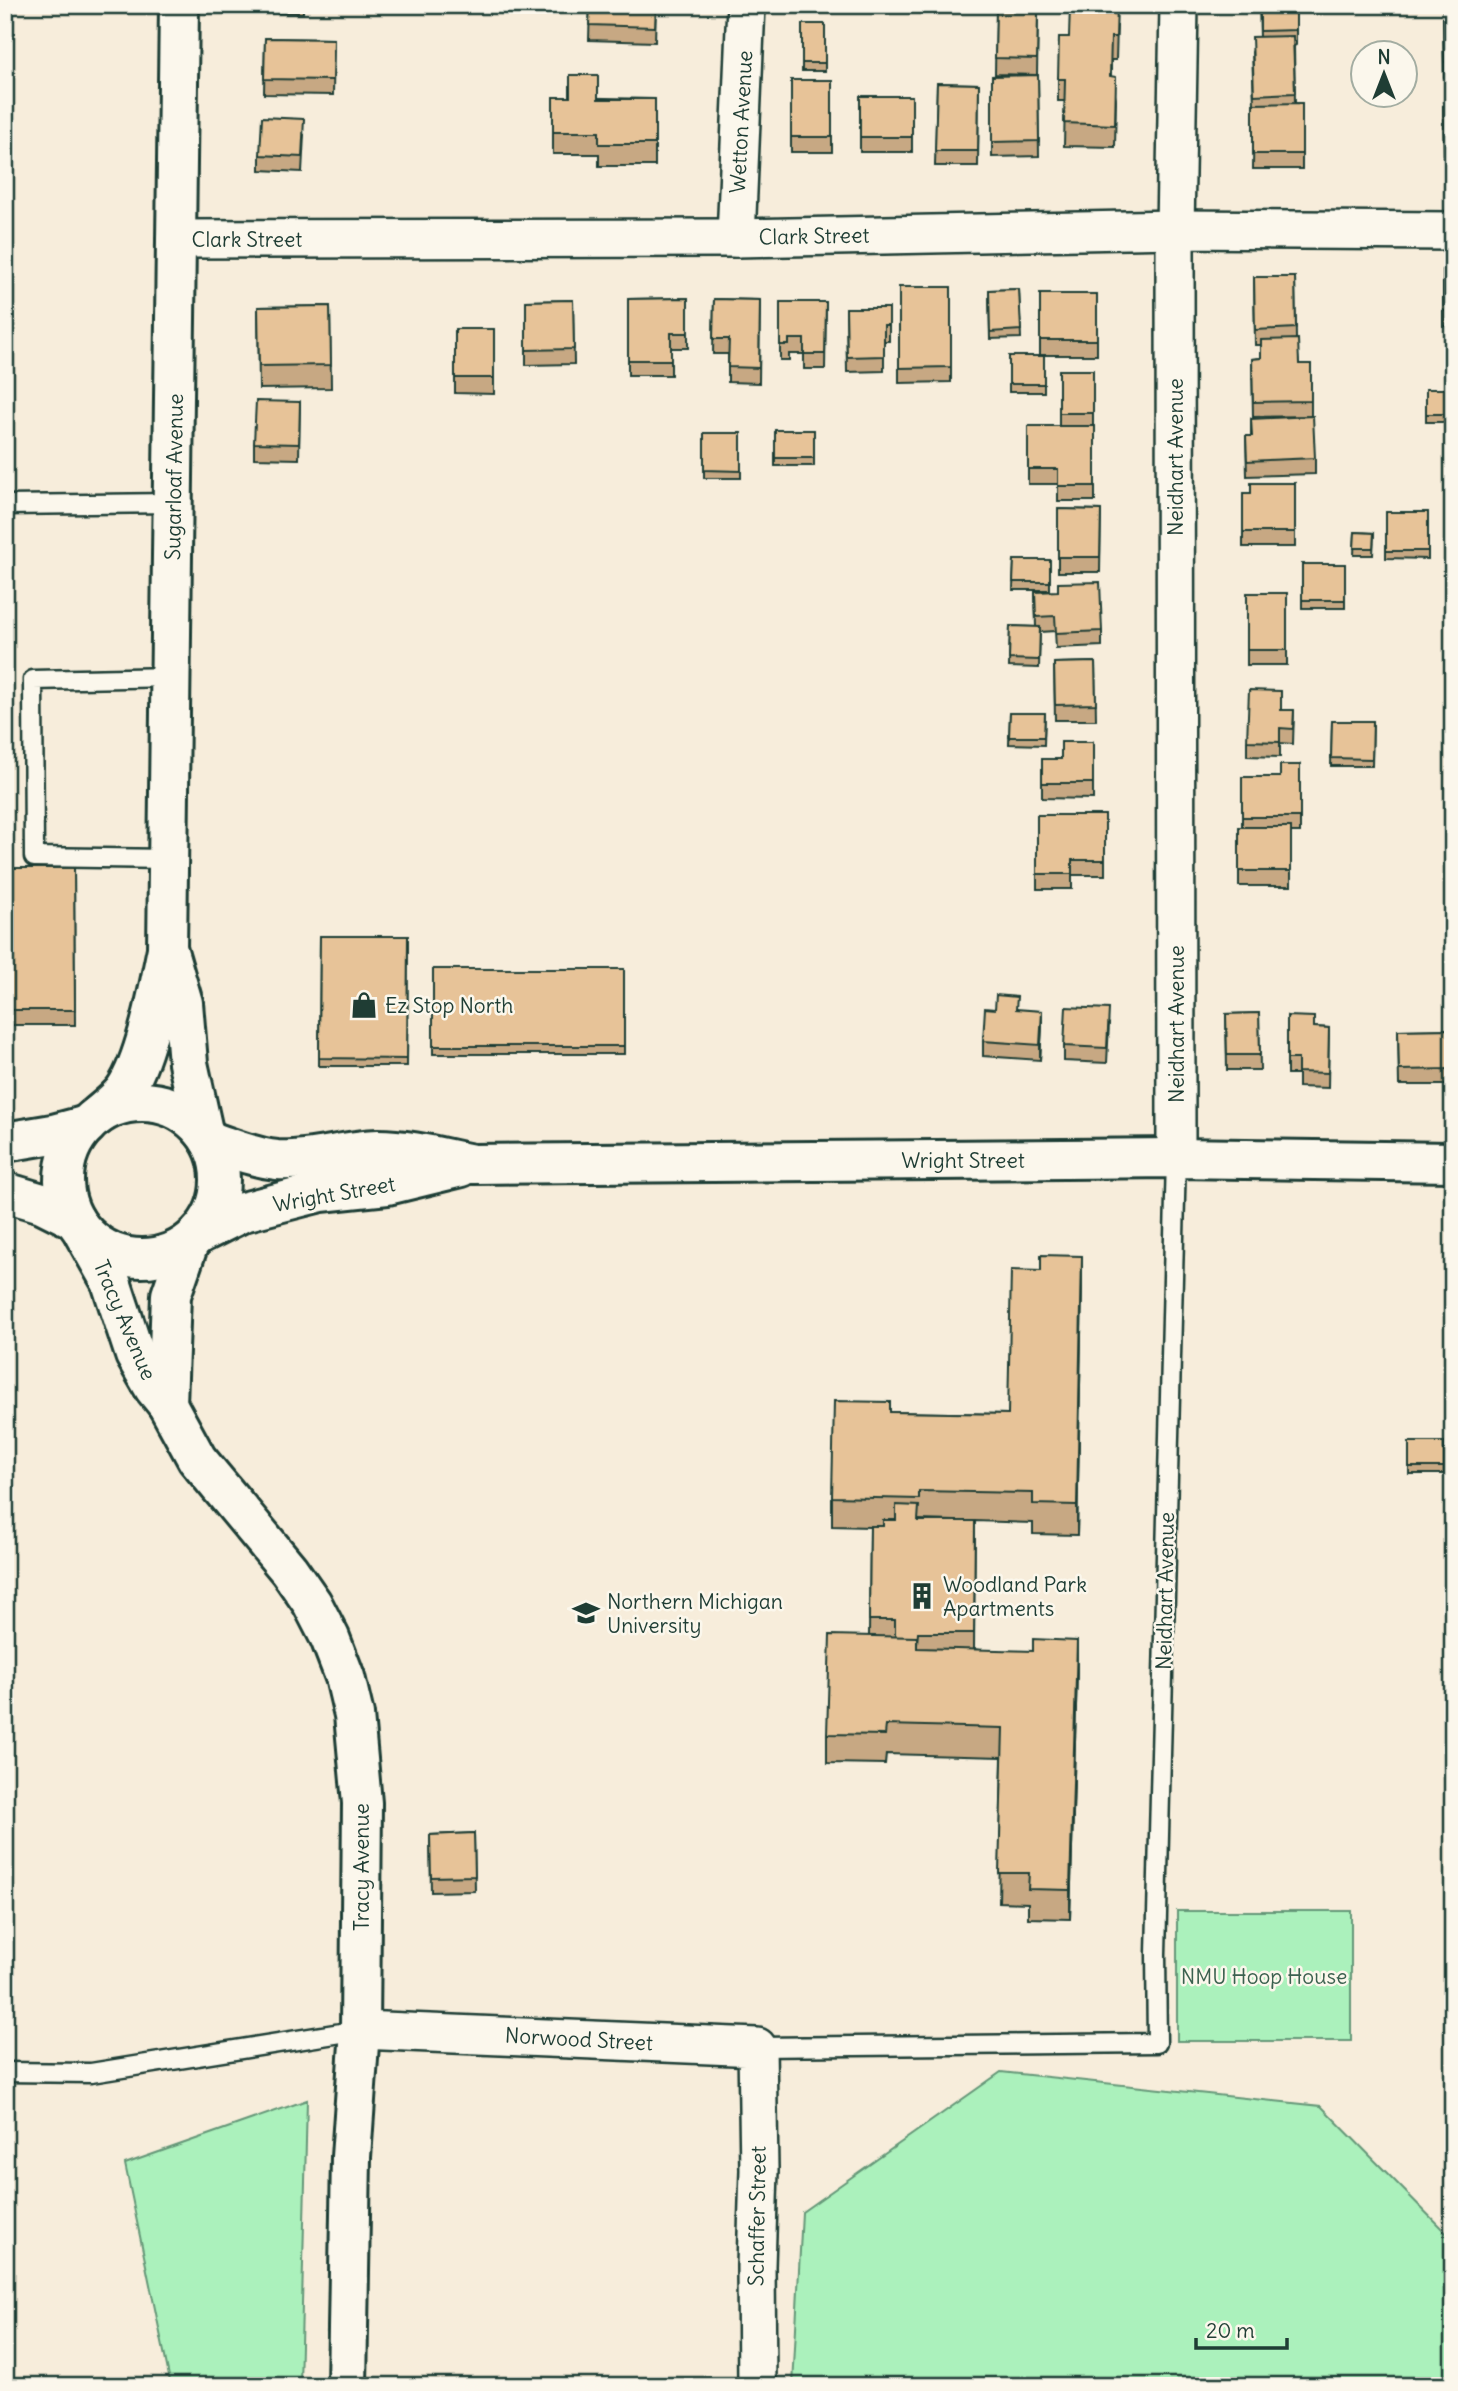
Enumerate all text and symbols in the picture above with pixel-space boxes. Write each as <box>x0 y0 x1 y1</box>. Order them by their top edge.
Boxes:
north arrow <box>1350 38 1420 108</box>
text: N <box>1377 45 1391 69</box>
street label: Wetton Avenue <box>724 50 758 194</box>
street label: Clark Street <box>758 222 870 250</box>
street label: Clark Street <box>192 226 302 253</box>
street label: Neidhart Avenue <box>1162 378 1189 536</box>
street label: Sugarloaf Avenue <box>159 393 189 561</box>
street label: Neidhart Avenue <box>1163 945 1190 1103</box>
shop icon: Ez Stop North <box>349 990 379 1020</box>
place label: Ez Stop North <box>385 992 513 1019</box>
street label: Wright Street <box>901 1147 1025 1174</box>
street label: Wright Street <box>271 1170 397 1218</box>
street label: Tracy Avenue <box>88 1256 162 1384</box>
street label: Neidhart Avenue <box>1150 1512 1180 1670</box>
place label: Woodland Park Apartments <box>943 1571 1087 1622</box>
building icon: Woodland Park Apartments <box>907 1581 937 1611</box>
place label: Northern Michigan University <box>607 1588 783 1639</box>
school or university icon: Northern Michigan University <box>571 1598 601 1628</box>
street label: Tracy Avenue <box>348 1803 375 1931</box>
park label: NMU Hoop House <box>1181 1963 1347 1990</box>
street label: Norwood Street <box>504 2022 654 2056</box>
street label: Schaffer Street <box>742 2145 772 2287</box>
scale bar <box>1196 2307 1286 2351</box>
text: 20 m <box>1206 2317 1255 2344</box>

